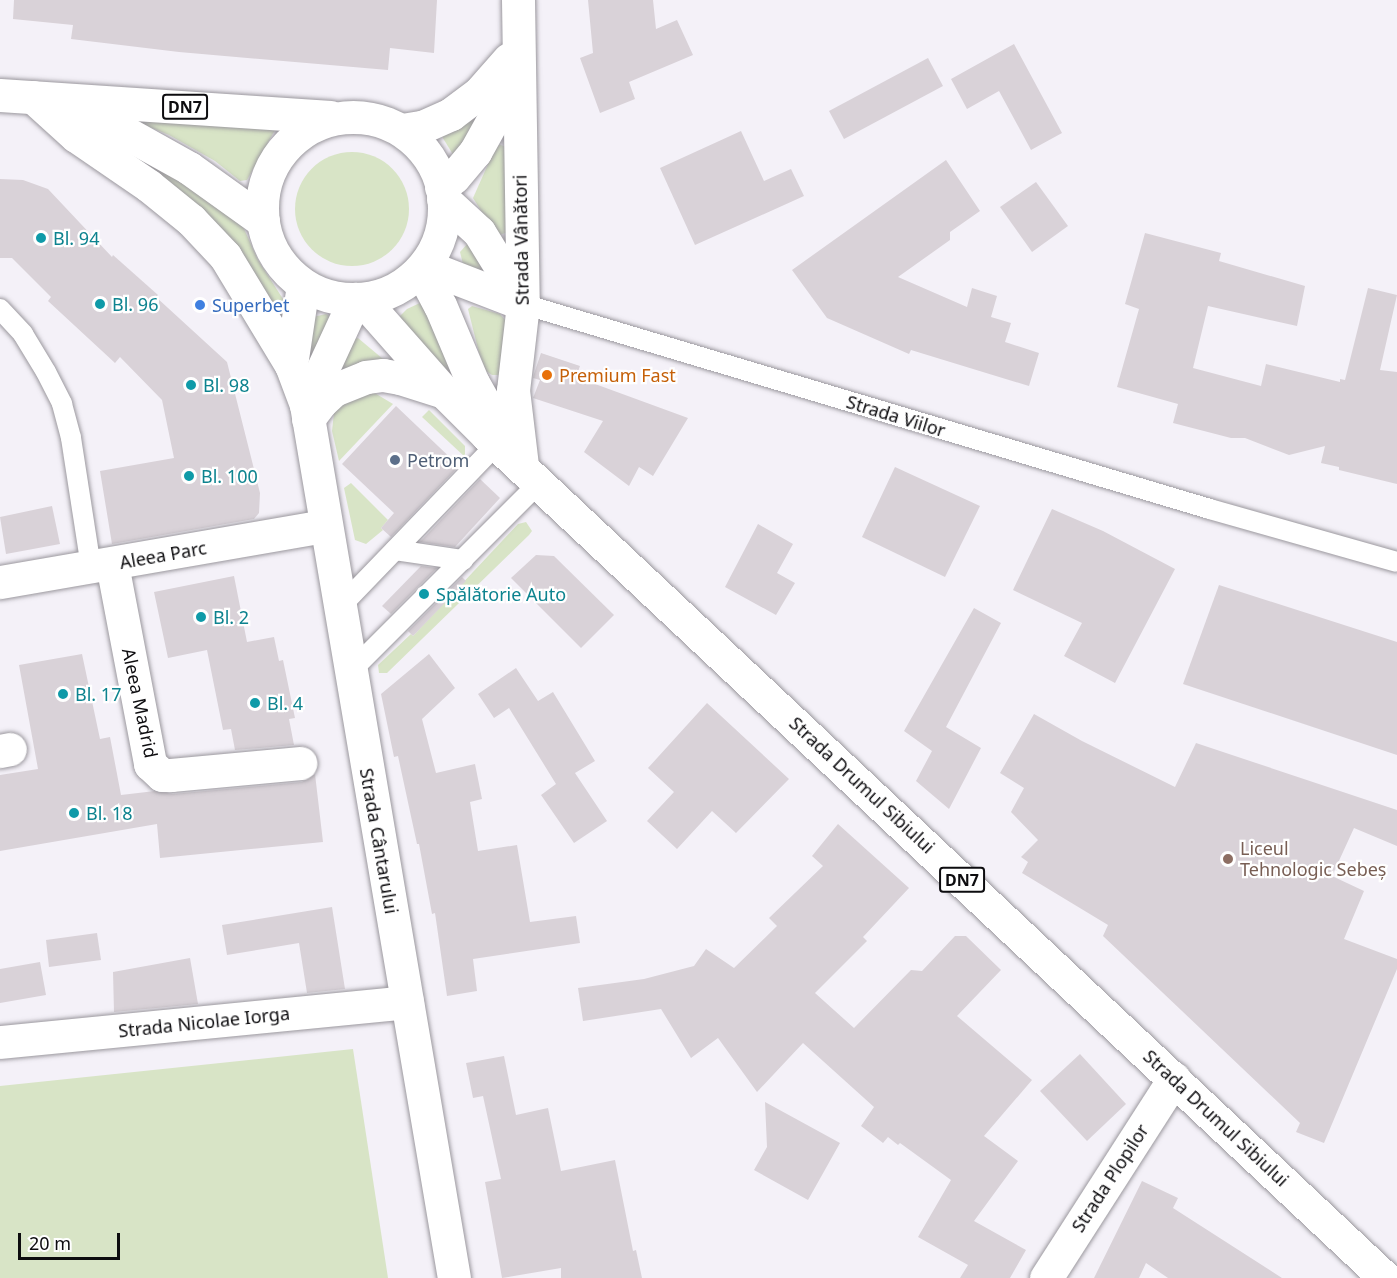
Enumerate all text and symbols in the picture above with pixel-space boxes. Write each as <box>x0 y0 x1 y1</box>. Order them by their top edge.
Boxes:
road number: DN7 <box>161 94 209 120</box>
street label: Strada Vânători <box>509 175 533 305</box>
place label: Bl. 94 <box>53 227 99 249</box>
marker: Bl. 94 <box>34 231 48 245</box>
place label: Bl. 96 <box>112 293 158 315</box>
place label: Superbet <box>212 294 289 316</box>
marker: Bl. 96 <box>93 297 107 311</box>
marker: Superbet <box>193 298 207 312</box>
place label: Premium Fast <box>559 364 676 386</box>
marker: Premium Fast <box>540 368 554 382</box>
place label: Bl. 98 <box>203 374 249 396</box>
marker: Bl. 98 <box>184 378 198 392</box>
street label: Strada Viilor <box>844 391 948 441</box>
place label: Petrom <box>407 449 469 471</box>
marker: Petrom <box>388 453 402 467</box>
place label: Bl. 100 <box>201 465 258 487</box>
marker: Bl. 100 <box>182 469 196 483</box>
street label: Aleea Parc <box>118 537 208 573</box>
place label: Spălătorie Auto <box>436 583 566 605</box>
marker: Spălătorie Auto <box>417 587 431 601</box>
place label: Bl. 2 <box>213 606 249 628</box>
marker: Bl. 2 <box>194 610 208 624</box>
street label: Aleea Madrid <box>118 646 162 760</box>
place label: Bl. 17 <box>75 683 121 705</box>
marker: Bl. 17 <box>56 687 70 701</box>
place label: Bl. 4 <box>267 692 303 714</box>
marker: Bl. 4 <box>248 696 262 710</box>
street label: Strada Drumul Sibiului <box>785 712 939 858</box>
street label: Strada Cântarului <box>356 766 402 916</box>
place label: Bl. 18 <box>86 802 132 824</box>
marker: Bl. 18 <box>67 806 81 820</box>
place label: Liceul Tehnologic Sebeș <box>1240 838 1386 880</box>
marker: Liceul Tehnologic Sebeș <box>1221 852 1235 866</box>
road number: DN7 <box>938 867 986 893</box>
street label: Strada Nicolae Iorga <box>117 1002 291 1042</box>
street label: Strada Drumul Sibiului <box>1139 1045 1293 1191</box>
street label: Strada Plopilor <box>1067 1120 1153 1236</box>
scale bar <box>21 1221 123 1259</box>
text: 20 m <box>29 1231 71 1255</box>

